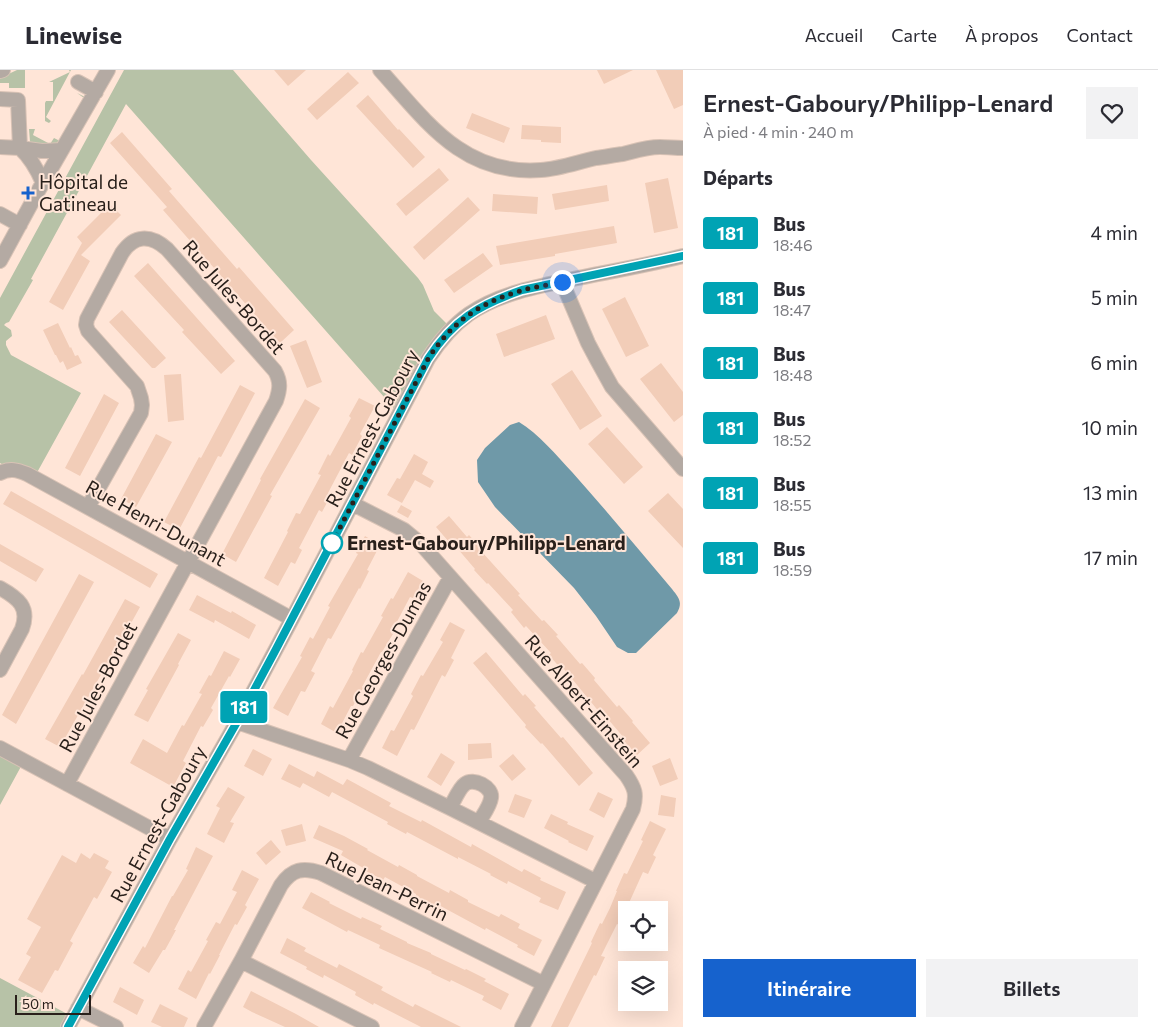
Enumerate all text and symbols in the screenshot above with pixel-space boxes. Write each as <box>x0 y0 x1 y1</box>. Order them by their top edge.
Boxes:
text: Linewise <box>25 20 122 49</box>
text: Accueil <box>805 24 863 46</box>
text: Carte <box>891 24 937 46</box>
text: À propos <box>965 24 1039 46</box>
text: Contact <box>1067 24 1133 46</box>
button: heart <box>1086 87 1138 139</box>
text: Ernest-Gaboury/Philipp-Lenard <box>703 88 1053 117</box>
text: À pied · 4 min · 240 m <box>703 122 854 141</box>
text: Départs <box>703 166 773 189</box>
place label: Hôpital de Gatineau <box>39 170 128 215</box>
marker: Hôpital de Gatineau <box>21 186 35 200</box>
text: Bus <box>773 212 805 235</box>
text: 4 min <box>1091 221 1138 244</box>
text: 181 <box>717 222 744 244</box>
street label: Rue Jules-Bordet <box>178 235 290 359</box>
text: 18:46 <box>773 235 813 254</box>
your location <box>550 270 575 295</box>
text: Bus <box>773 277 805 300</box>
text: 5 min <box>1091 286 1138 309</box>
text: 181 <box>717 287 744 309</box>
text: 18:47 <box>773 300 811 319</box>
text: Bus <box>773 342 805 365</box>
street label: Rue Ernest-Gaboury <box>320 345 423 511</box>
text: 6 min <box>1090 351 1138 374</box>
text: 181 <box>717 352 744 374</box>
text: 18:48 <box>773 365 813 384</box>
text: Bus <box>773 407 805 430</box>
text: 10 min <box>1081 416 1138 439</box>
text: 181 <box>717 417 744 439</box>
text: 18:52 <box>773 430 811 449</box>
text: Bus <box>773 472 805 495</box>
street label: Rue Henri-Dunant <box>82 475 231 571</box>
text: 13 min <box>1083 481 1138 504</box>
text: 181 <box>717 482 744 504</box>
text: 18:55 <box>773 495 812 514</box>
place label: Ernest-Gaboury/Philipp-Lenard <box>347 531 626 554</box>
marker: Ernest-Gaboury/Philipp-Lenard <box>321 532 343 554</box>
text: Bus <box>773 537 805 560</box>
text: 17 min <box>1084 546 1138 569</box>
text: 181 <box>717 547 744 569</box>
text: 18:59 <box>773 560 812 579</box>
street label: Rue Georges-Dumas <box>330 577 435 742</box>
street label: Rue Jules-Bordet <box>54 618 142 756</box>
street label: Rue Albert-Einstein <box>520 630 648 772</box>
line badge: 181 <box>215 691 273 723</box>
text: 181 <box>230 696 258 718</box>
street label: Rue Ernest-Gaboury <box>105 741 210 906</box>
street label: Rue Jean-Perrin <box>322 846 452 925</box>
map controls <box>618 901 668 1011</box>
button: locate <box>618 901 668 951</box>
button: Itinéraire <box>703 959 916 1017</box>
button: Billets <box>926 959 1138 1017</box>
button: layers <box>618 961 668 1011</box>
scale bar <box>15 992 91 1015</box>
text: 50 m <box>22 995 54 1012</box>

